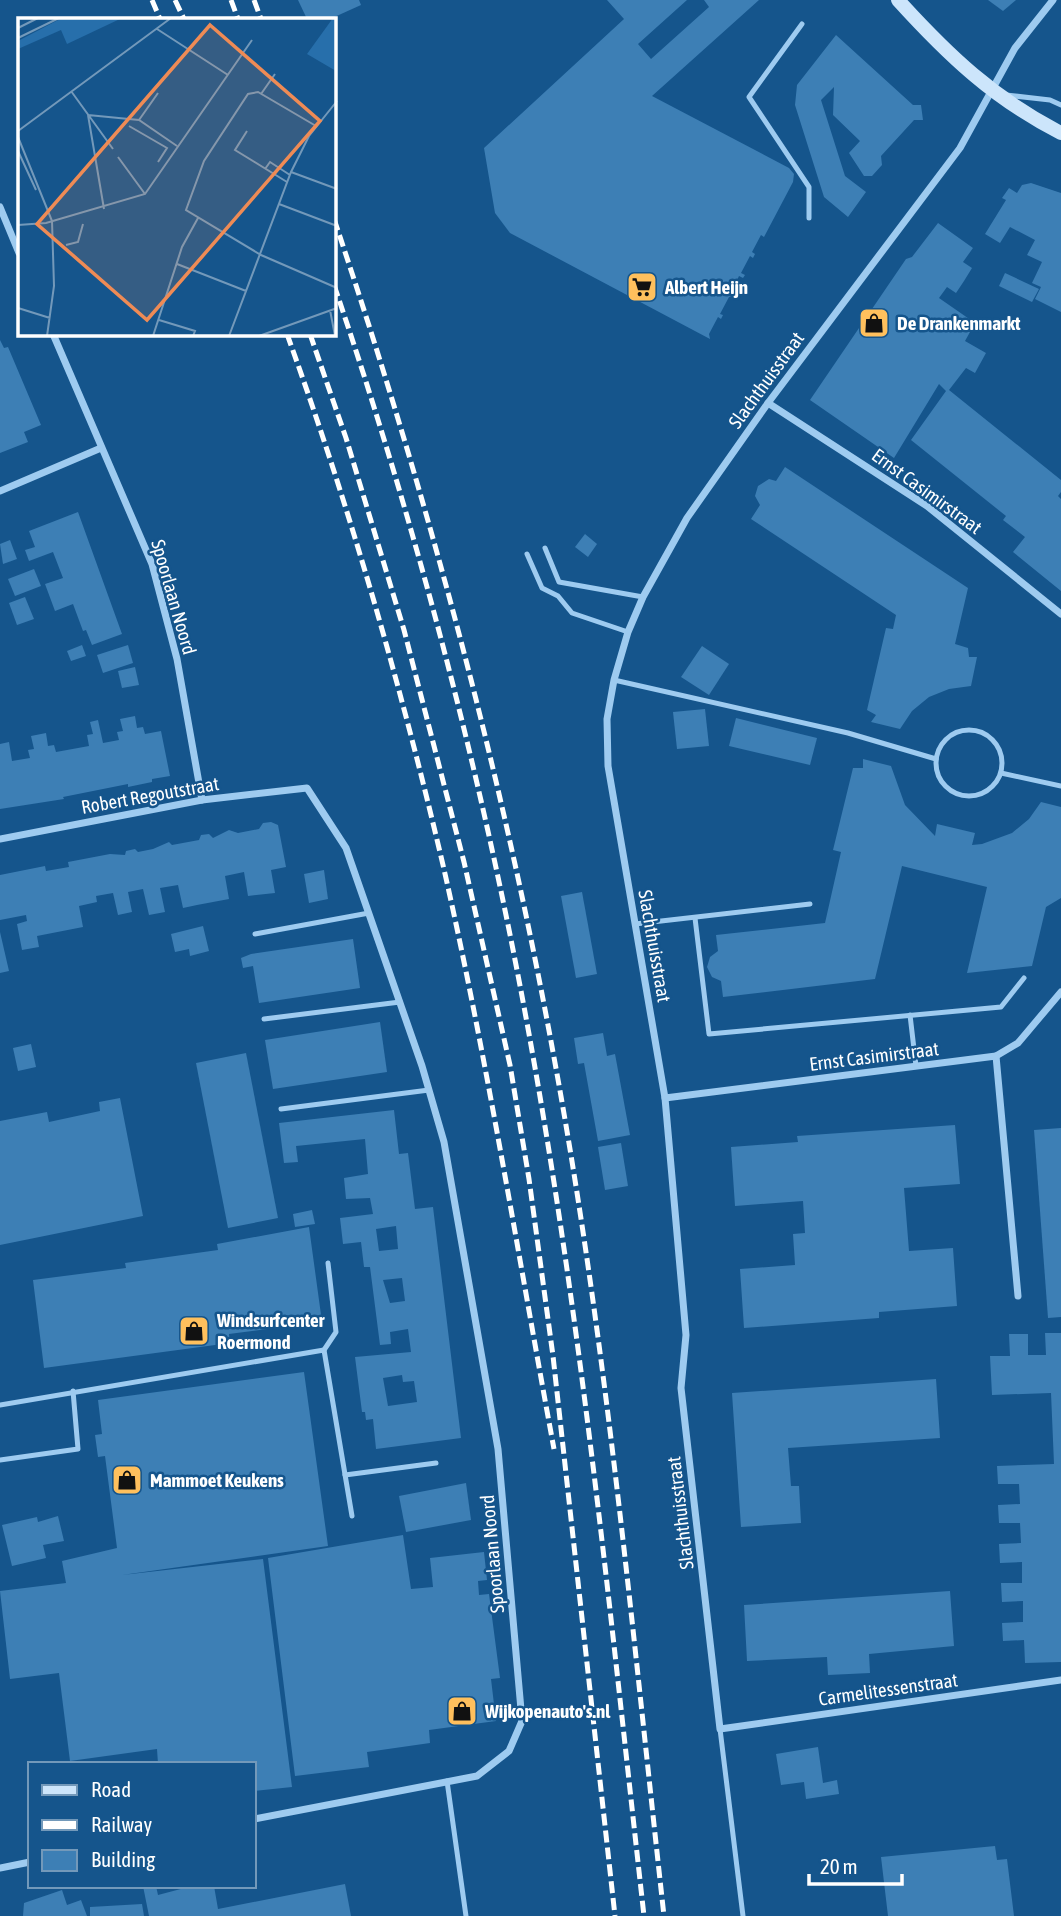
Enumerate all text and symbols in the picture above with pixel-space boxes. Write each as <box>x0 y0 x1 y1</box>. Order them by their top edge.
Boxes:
inset map <box>18 18 336 336</box>
supermarket icon: Albert Heijn <box>625 270 659 304</box>
place label: Albert Heijn <box>664 276 748 298</box>
shop icon: De Drankenmarkt <box>857 306 891 340</box>
place label: De Drankenmarkt <box>897 312 1021 334</box>
street label: Slachthuisstraat <box>724 328 808 432</box>
street label: Ernst Casimirstraat <box>868 444 986 538</box>
street label: Spoorlaan Noord <box>147 537 201 657</box>
street label: Robert Regoutstraat <box>79 772 221 818</box>
street label: Slachthuisstraat <box>634 888 676 1004</box>
street label: Ernst Casimirstraat <box>808 1037 940 1075</box>
place label: Windsurfcenter Roermond <box>216 1309 325 1353</box>
shop icon: Windsurfcenter Roermond <box>177 1314 211 1348</box>
street label: Slachthuisstraat <box>662 1455 698 1571</box>
shop icon: Mammoet Keukens <box>110 1463 144 1497</box>
place label: Mammoet Keukens <box>150 1469 284 1491</box>
street label: Spoorlaan Noord <box>476 1494 508 1614</box>
street label: Carmelitessenstraat <box>817 1668 959 1710</box>
shop icon: Wijkopenauto's.nl <box>445 1694 479 1728</box>
place label: Wijkopenauto's.nl <box>484 1700 611 1722</box>
legend <box>28 1762 256 1888</box>
text: Road <box>91 1777 131 1801</box>
text: Railway <box>91 1812 153 1836</box>
scale bar <box>809 1842 902 1886</box>
text: Building <box>91 1847 155 1871</box>
text: 20 m <box>820 1854 858 1878</box>

